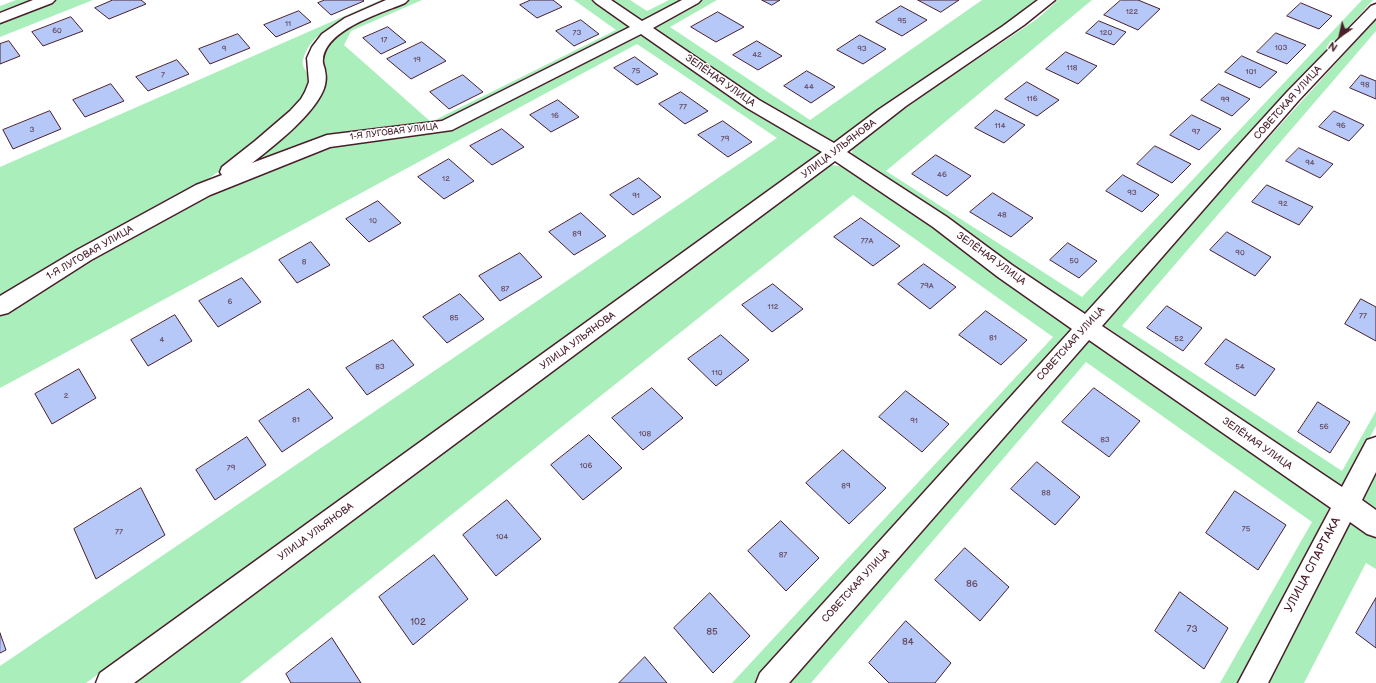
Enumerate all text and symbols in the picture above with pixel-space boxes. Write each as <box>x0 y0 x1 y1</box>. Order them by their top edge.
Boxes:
house number: 122 <box>1126 7 1138 17</box>
house number: 95 <box>897 16 907 26</box>
north arrow <box>1320 16 1360 56</box>
house number: 11 <box>285 19 291 29</box>
house number: 60 <box>52 26 62 36</box>
house number: 73 <box>573 28 581 38</box>
house number: 120 <box>1100 28 1112 38</box>
house number: 17 <box>380 35 388 45</box>
text: N <box>1326 39 1340 54</box>
house number: 103 <box>1275 43 1287 53</box>
house number: 9 <box>222 44 226 54</box>
house number: 93 <box>857 44 867 54</box>
house number: 42 <box>752 50 762 60</box>
street label: ЗЕЛЁНАЯ УЛИЦА <box>683 52 757 110</box>
house number: 19 <box>413 55 421 65</box>
house number: 118 <box>1067 63 1077 73</box>
street label: СОВЕТСКАЯ УЛИЦА <box>1252 64 1324 142</box>
house number: 75 <box>632 66 640 76</box>
house number: 101 <box>1246 67 1256 77</box>
house number: 7 <box>161 70 165 80</box>
house number: 98 <box>1360 80 1370 90</box>
house number: 44 <box>804 82 814 92</box>
house number: 116 <box>1026 94 1038 104</box>
house number: 99 <box>1220 95 1230 105</box>
house number: 77 <box>679 102 687 112</box>
house number: 16 <box>551 111 559 121</box>
street label: УЛИЦА УЛЬЯНОВА <box>799 117 879 181</box>
street label: 1-Я ЛУГОВАЯ УЛИЦА <box>349 121 439 143</box>
house number: 114 <box>994 121 1006 131</box>
house number: 96 <box>1336 121 1346 131</box>
house number: 3 <box>30 125 34 135</box>
house number: 97 <box>1192 127 1200 137</box>
house number: 79 <box>721 134 729 144</box>
house number: 94 <box>1305 158 1315 168</box>
house number: 46 <box>937 170 947 180</box>
house number: 12 <box>442 174 450 184</box>
house number: 93 <box>1127 188 1137 198</box>
house number: 91 <box>632 191 640 201</box>
house number: 92 <box>1278 199 1288 209</box>
house number: 48 <box>997 210 1007 220</box>
house number: 10 <box>369 216 377 226</box>
street label: 1-Я ЛУГОВАЯ УЛИЦА <box>44 223 136 283</box>
house number: 89 <box>572 229 582 239</box>
street label: ЗЕЛЁНАЯ УЛИЦА <box>954 230 1028 288</box>
house number: 77А <box>861 236 873 246</box>
house number: 90 <box>1235 248 1245 258</box>
house number: 50 <box>1069 256 1079 266</box>
house number: 8 <box>302 257 306 267</box>
house number: 79А <box>920 281 934 291</box>
house number: 87 <box>501 284 509 294</box>
house number: 6 <box>228 297 232 307</box>
house number: 112 <box>768 302 778 312</box>
street label: СОВЕТСКАЯ УЛИЦА <box>1035 305 1107 383</box>
street label: УЛИЦА УЛЬЯНОВА <box>538 310 618 372</box>
house number: 77 <box>1359 311 1367 321</box>
house number: 85 <box>449 313 459 323</box>
house number: 81 <box>989 333 997 343</box>
house number: 52 <box>1174 334 1184 344</box>
house number: 4 <box>160 335 164 345</box>
house number: 83 <box>375 362 385 372</box>
house number: 54 <box>1235 362 1245 372</box>
house number: 110 <box>712 368 722 378</box>
house number: 2 <box>64 391 68 401</box>
house number: 81 <box>292 415 300 425</box>
street label: ЗЕЛЁНАЯ УЛИЦА <box>1220 415 1294 473</box>
house number: 91 <box>910 416 918 426</box>
house number: 56 <box>1319 422 1329 432</box>
house number: 108 <box>639 429 651 439</box>
house number: 83 <box>1100 435 1110 445</box>
house number: 106 <box>580 461 592 471</box>
house number: 79 <box>227 463 235 473</box>
house number: 89 <box>841 481 851 491</box>
house number: 88 <box>1041 488 1051 498</box>
street label: УЛИЦА УЛЬЯНОВА <box>276 501 356 563</box>
street label: УЛИЦА СПАРТАКА <box>1282 515 1344 615</box>
house number: 75 <box>1242 524 1250 534</box>
house number: 77 <box>115 527 123 537</box>
house number: 104 <box>496 532 508 542</box>
street label: СОВЕТСКАЯ УЛИЦА <box>820 547 892 625</box>
house number: 87 <box>779 550 787 560</box>
house number: 86 <box>966 578 978 590</box>
house number: 102 <box>410 616 426 628</box>
house number: 73 <box>1186 623 1198 635</box>
house number: 85 <box>706 626 718 638</box>
house number: 84 <box>902 636 914 648</box>

